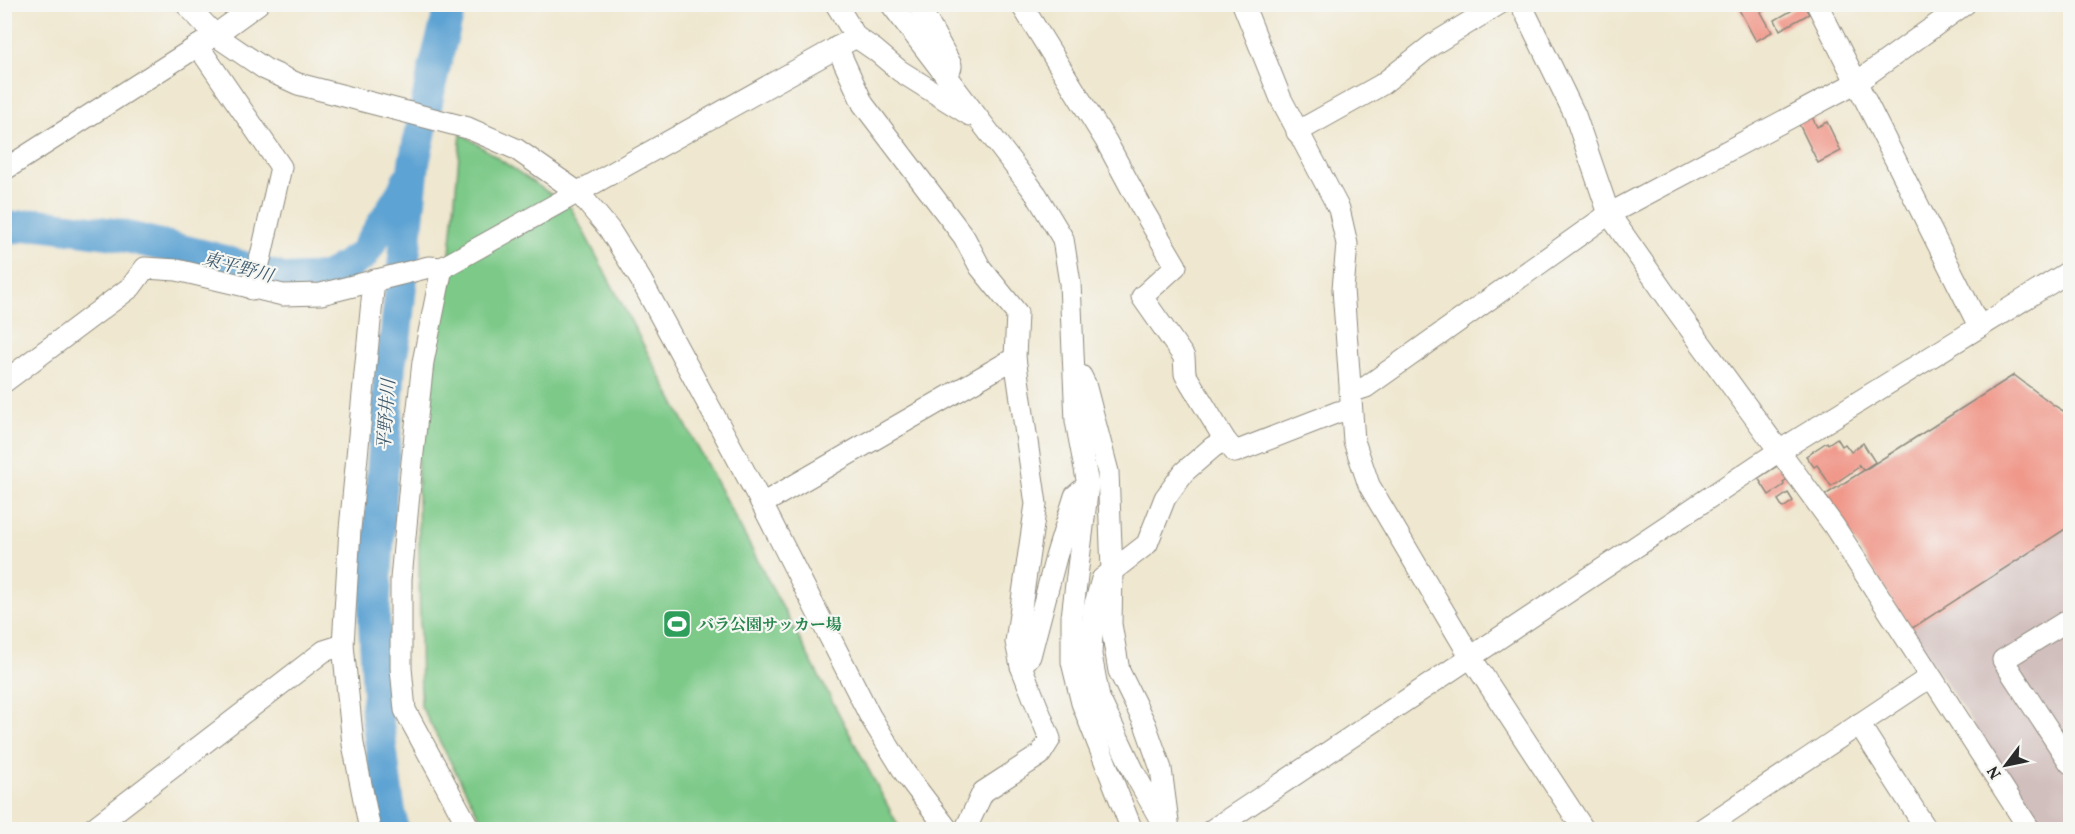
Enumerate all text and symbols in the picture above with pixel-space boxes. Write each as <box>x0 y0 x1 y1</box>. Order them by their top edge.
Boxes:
water label: 東平野川 <box>200 247 278 290</box>
water label: 平野井川 <box>373 376 403 452</box>
sports icon: バラ公園サッカー場 <box>661 608 693 640</box>
place label: バラ公園サッカー場 <box>698 615 842 637</box>
north arrow <box>1976 735 2036 795</box>
text: N <box>1982 761 2007 783</box>

